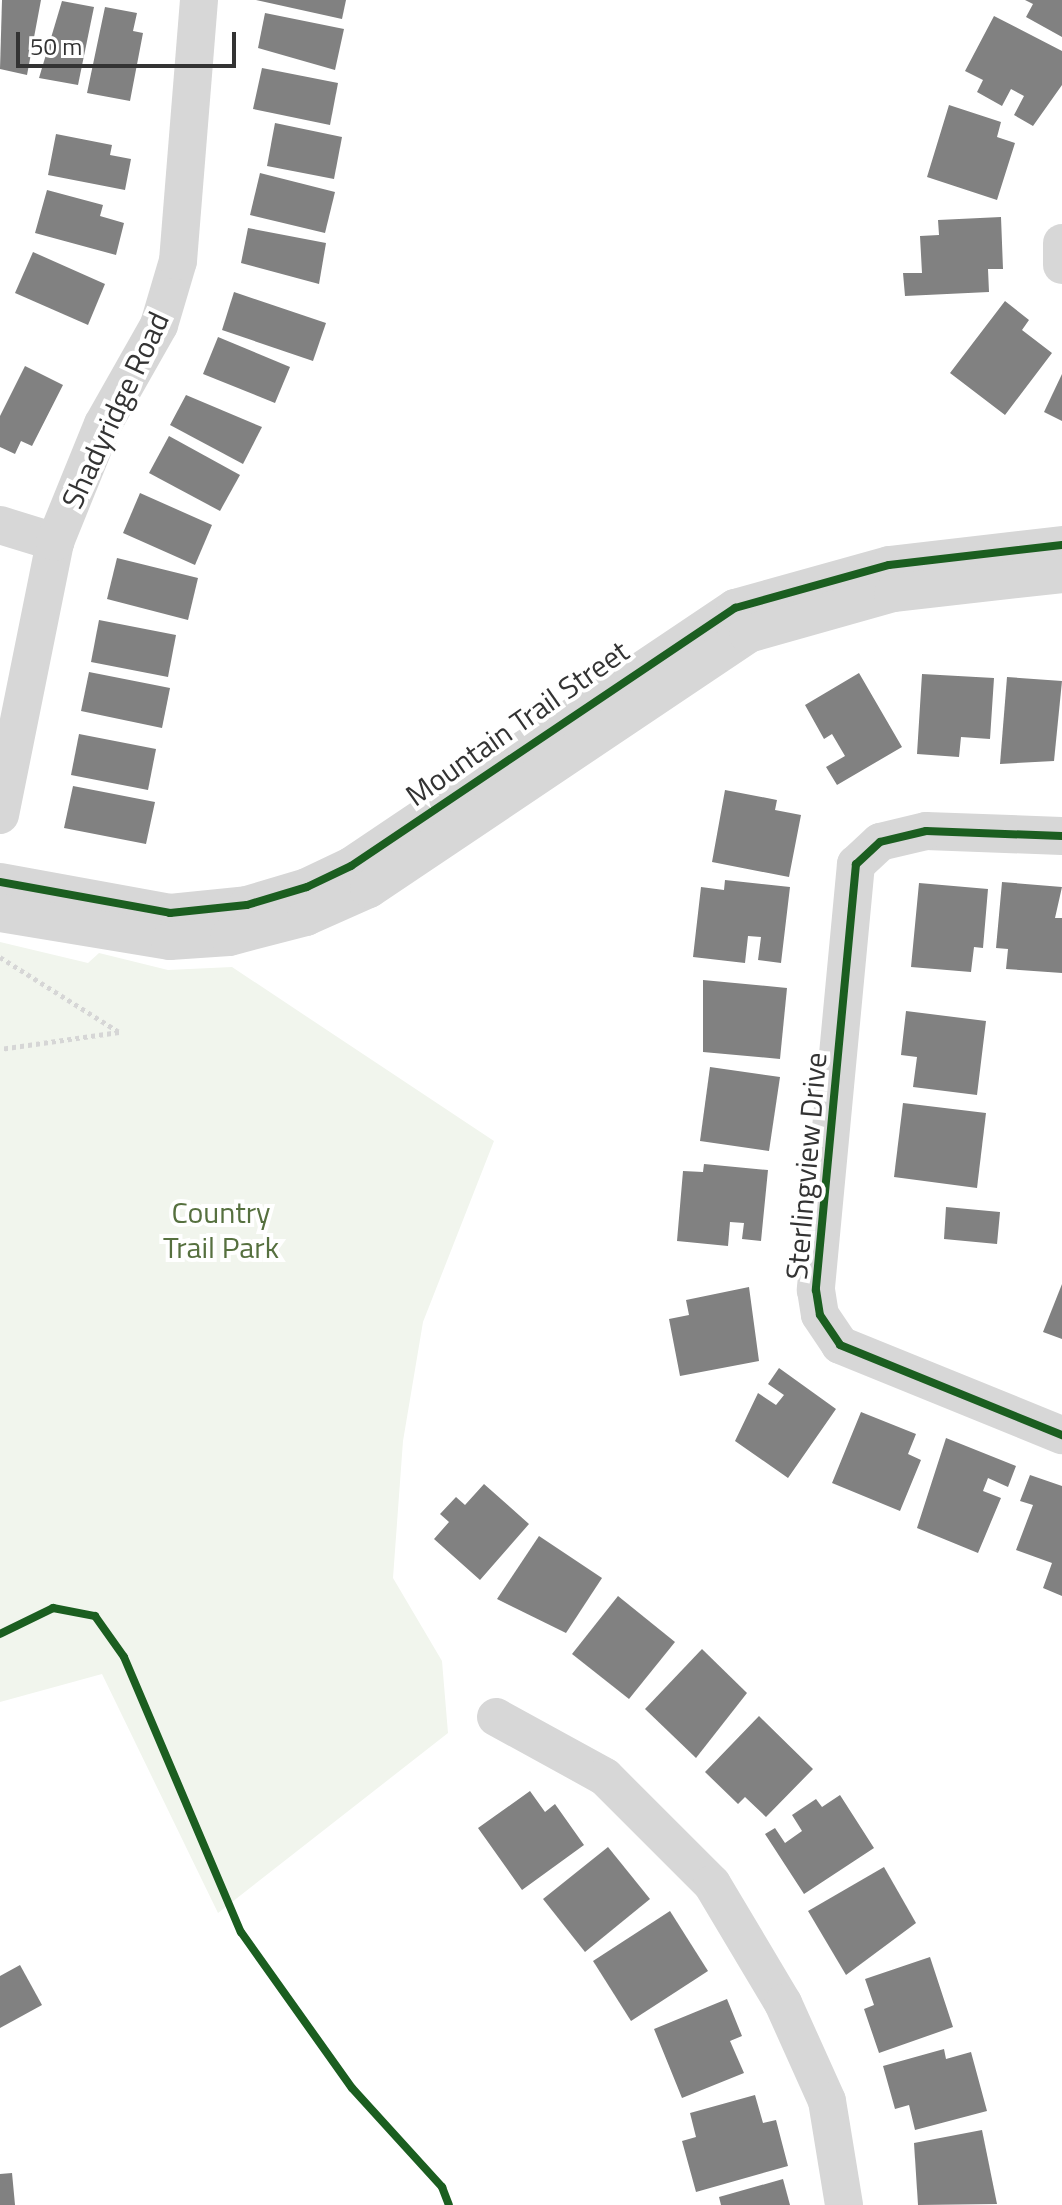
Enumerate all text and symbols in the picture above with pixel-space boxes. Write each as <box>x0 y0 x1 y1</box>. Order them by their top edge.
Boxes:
scale bar <box>20 16 240 66</box>
text: 50 m <box>30 28 82 64</box>
street label: Shadyridge Road <box>54 306 176 514</box>
street label: Mountain Trail Street <box>399 633 635 813</box>
street label: Sterlingview Drive <box>778 1051 834 1281</box>
park label: Country Trail Park <box>163 1194 279 1264</box>

